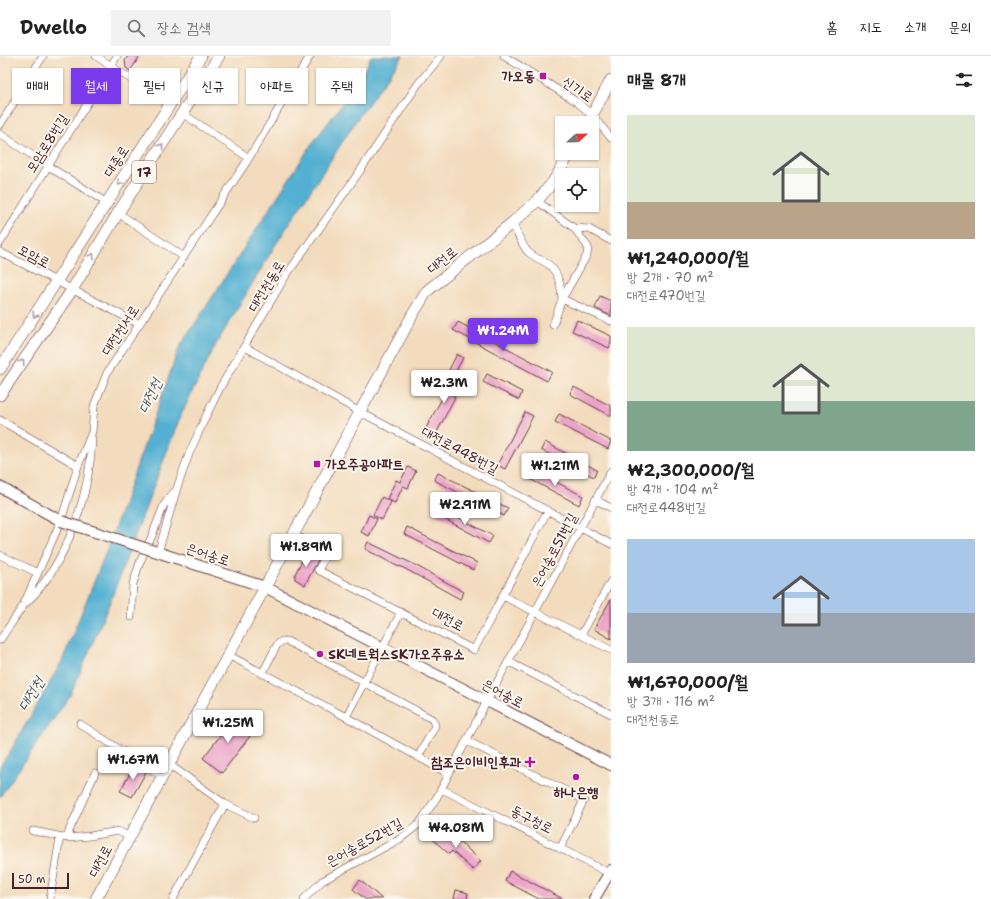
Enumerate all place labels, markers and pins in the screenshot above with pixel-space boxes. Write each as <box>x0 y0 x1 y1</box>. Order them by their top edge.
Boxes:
place label: 가오동 <box>501 67 535 85</box>
marker: 가오동 <box>538 71 548 81</box>
pin: ₩1.24M <box>470 318 536 352</box>
pin: ₩2.3M <box>416 370 472 404</box>
pin: ₩1.21M <box>522 453 588 487</box>
place label: 가오주공아파트 <box>325 455 404 473</box>
marker: 가오주공아파트 <box>312 459 322 469</box>
pin: ₩2.91M <box>432 492 498 526</box>
pin: ₩1.89M <box>273 534 339 568</box>
place label: SK네트웍스SK가오주유소 <box>328 645 465 663</box>
marker: SK네트웍스SK가오주유소 <box>315 649 325 659</box>
pin: ₩1.25M <box>195 710 261 744</box>
pin: ₩1.67M <box>100 747 166 781</box>
place label: 참조은이비인후과 <box>431 753 522 771</box>
marker: 참조은이비인후과 <box>524 756 536 768</box>
marker: 하나은행 <box>571 772 581 782</box>
place label: 하나은행 <box>553 783 599 801</box>
pin: ₩4.08M <box>423 815 489 849</box>

